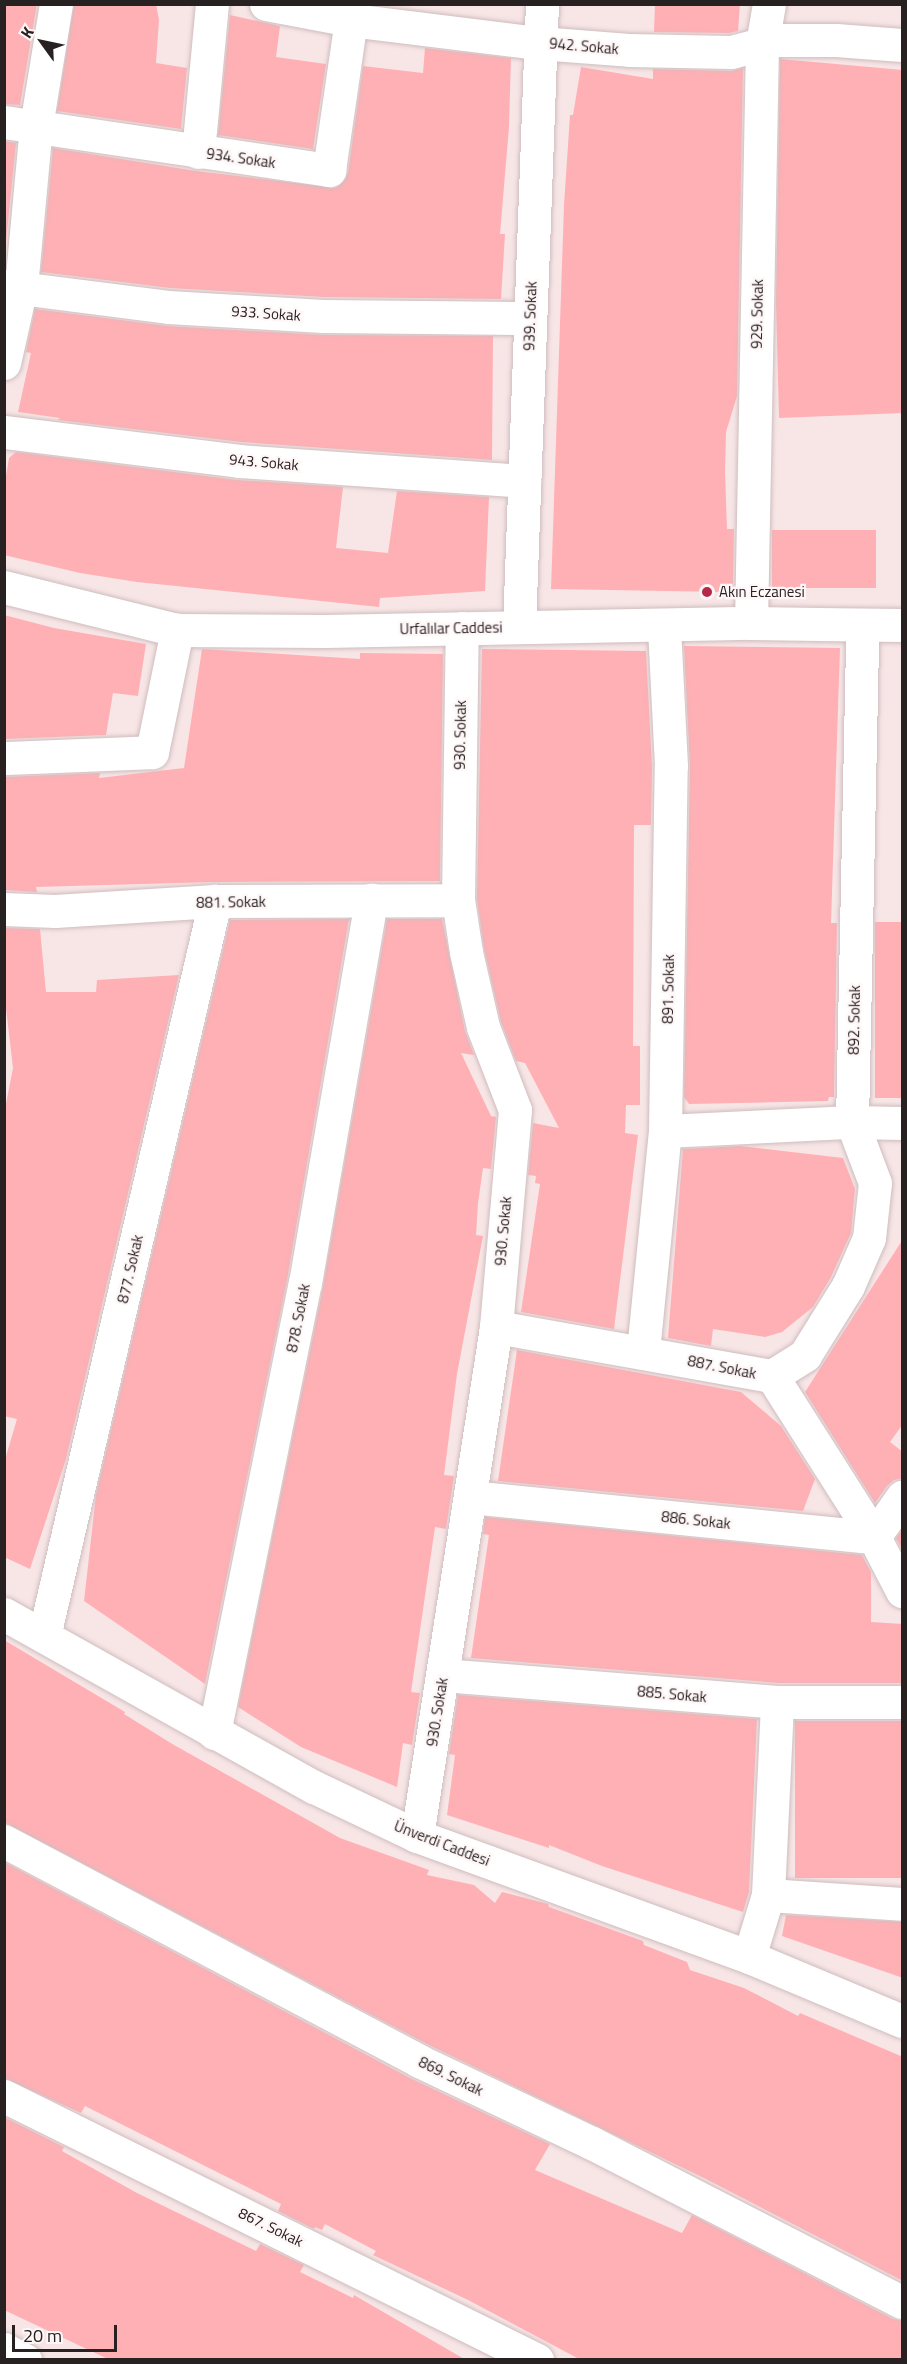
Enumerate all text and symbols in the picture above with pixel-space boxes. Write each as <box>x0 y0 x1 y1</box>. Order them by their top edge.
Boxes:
north arrow <box>12 12 72 72</box>
text: K <box>14 22 40 43</box>
street label: 942. Sokak <box>549 34 619 58</box>
street label: 934. Sokak <box>205 144 277 172</box>
street label: 929. Sokak <box>747 279 767 349</box>
street label: 939. Sokak <box>520 281 540 351</box>
street label: 933. Sokak <box>231 302 301 324</box>
street label: 943. Sokak <box>229 450 299 474</box>
place label: Akın Eczanesi <box>719 583 805 601</box>
marker: Akın Eczanesi <box>700 585 714 599</box>
street label: Urfalılar Caddesi <box>399 618 503 638</box>
street label: 930. Sokak <box>450 700 470 770</box>
street label: 881. Sokak <box>196 892 266 912</box>
street label: 891. Sokak <box>658 954 678 1024</box>
street label: 892. Sokak <box>844 985 864 1055</box>
street label: 930. Sokak <box>491 1196 515 1266</box>
street label: 877. Sokak <box>113 1233 147 1305</box>
street label: 878. Sokak <box>283 1282 313 1354</box>
street label: 887. Sokak <box>686 1352 758 1382</box>
street label: 886. Sokak <box>660 1507 732 1533</box>
street label: 930. Sokak <box>423 1676 451 1748</box>
street label: 885. Sokak <box>637 1682 707 1706</box>
street label: Ünverdi Caddesi <box>392 1816 492 1870</box>
street label: 869. Sokak <box>416 2053 486 2099</box>
street label: 867. Sokak <box>236 2204 306 2250</box>
scale bar <box>15 2313 120 2351</box>
text: 20 m <box>23 2322 62 2349</box>

